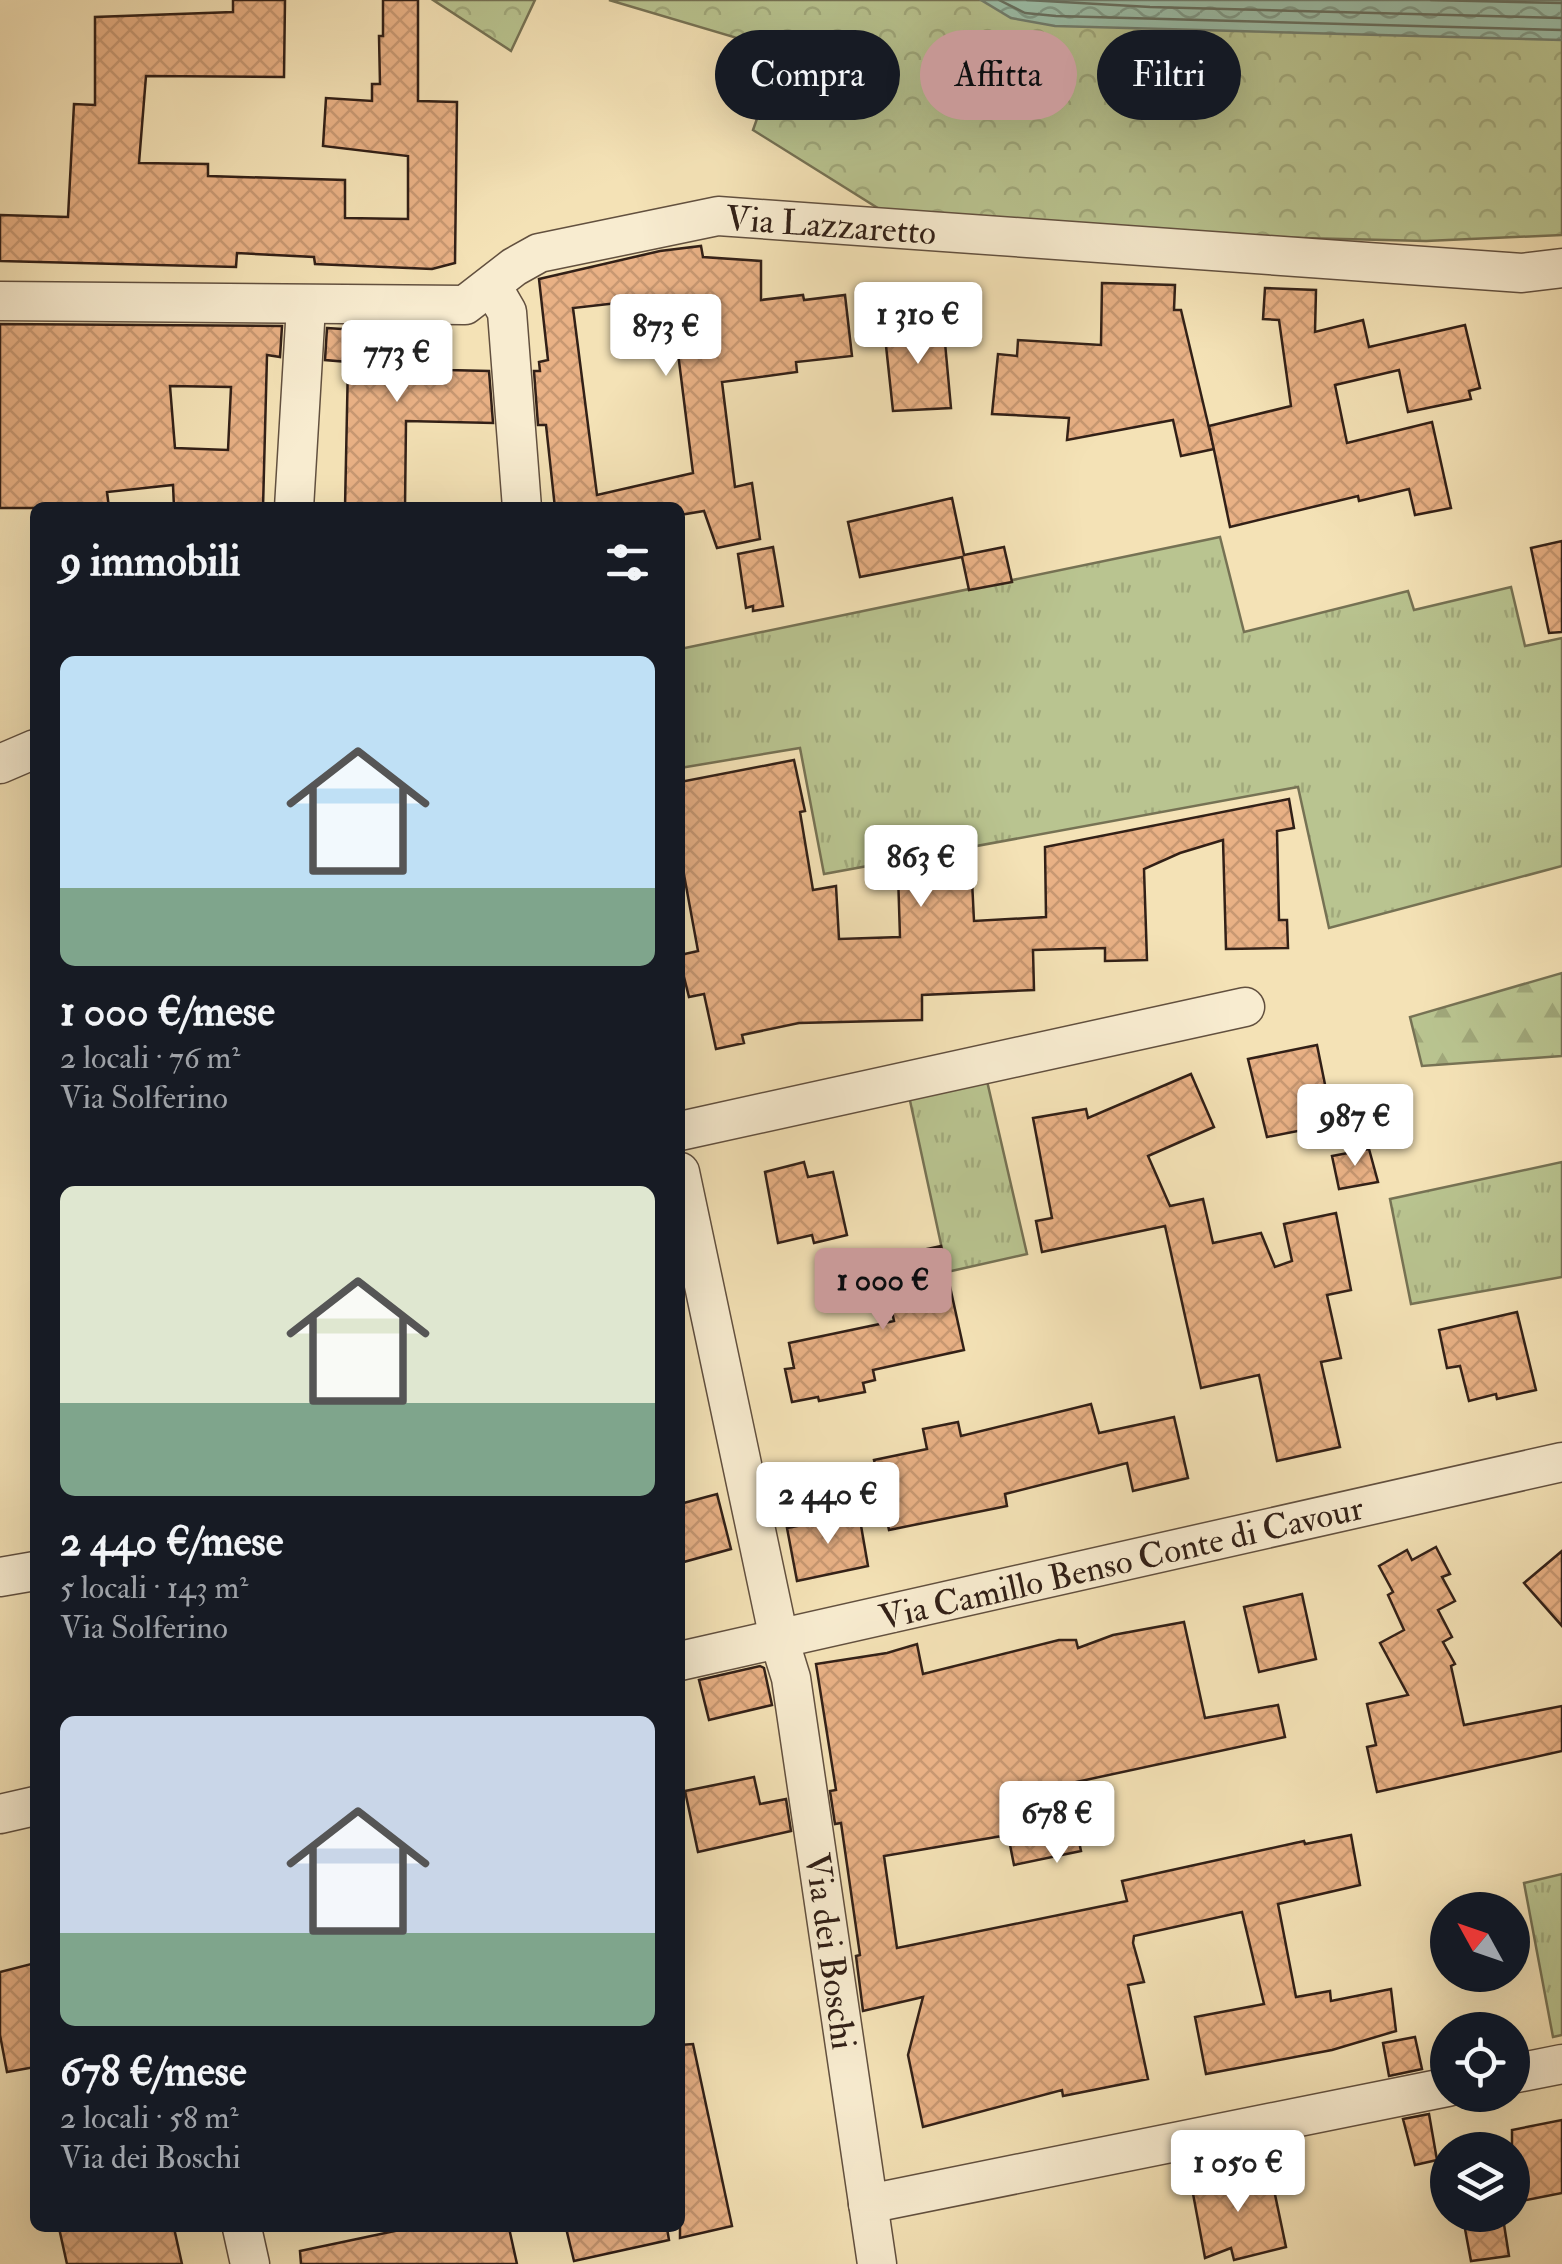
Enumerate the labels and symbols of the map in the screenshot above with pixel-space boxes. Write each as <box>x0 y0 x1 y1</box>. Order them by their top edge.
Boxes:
street label: Via Lazzaretto <box>724 197 938 255</box>
pin: 1 310 € <box>826 282 1010 367</box>
pin: 873 € <box>596 294 736 379</box>
pin: 773 € <box>327 320 467 405</box>
pin: 863 € <box>851 825 991 910</box>
pin: 987 € <box>1285 1084 1425 1169</box>
pin: 1 000 € <box>791 1248 975 1333</box>
pin: 2 440 € <box>736 1462 920 1547</box>
street label: Via Camillo Benso Conte di Cavour <box>875 1486 1368 1640</box>
pin: 678 € <box>987 1781 1127 1866</box>
street label: Via dei Boschi <box>794 1850 866 2052</box>
north arrow <box>1430 1892 1530 1992</box>
pin: 1 050 € <box>1146 2130 1330 2215</box>

